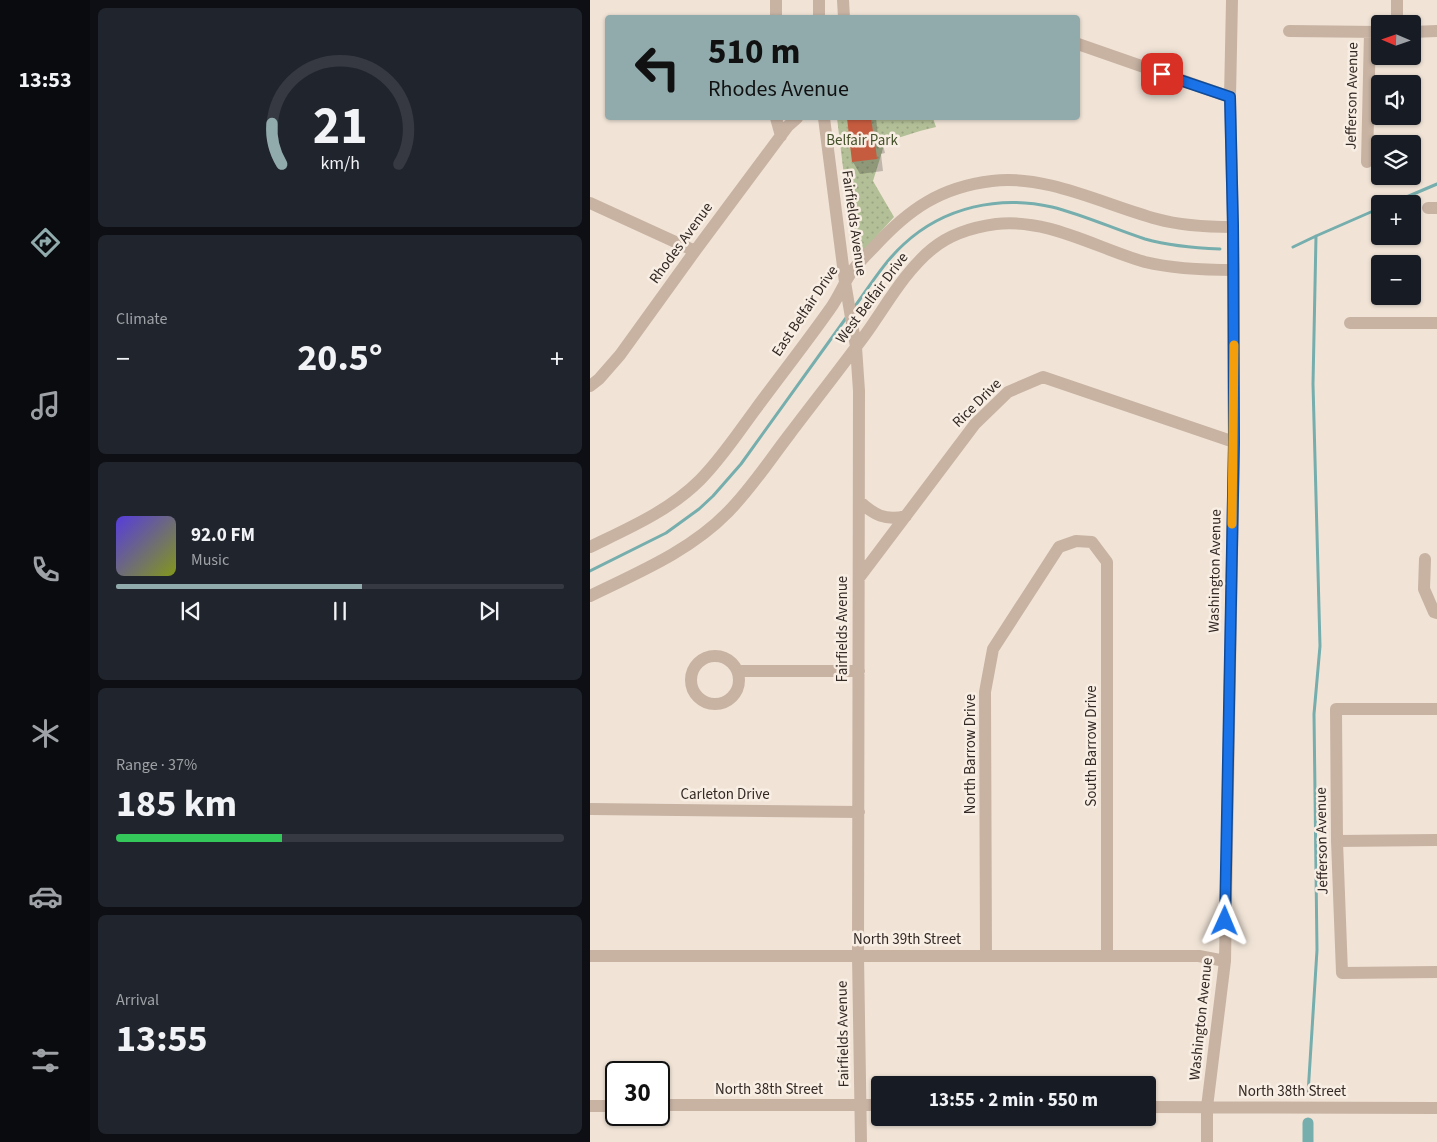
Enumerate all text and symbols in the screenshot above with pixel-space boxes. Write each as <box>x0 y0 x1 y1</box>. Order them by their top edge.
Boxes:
north arrow <box>1371 15 1421 65</box>
map controls <box>1371 15 1421 305</box>
text: 510 m <box>708 27 800 77</box>
icon: left <box>625 35 690 100</box>
street label: Jefferson Avenue <box>1341 42 1363 150</box>
pin <box>1141 53 1183 95</box>
icon: arrive <box>1148 60 1176 88</box>
text: 13:53 <box>18 64 72 96</box>
text: Rhodes Avenue <box>708 73 849 105</box>
button: sound <box>1371 75 1421 125</box>
text: 21 <box>313 90 367 164</box>
park label: Belfair Park <box>826 130 898 151</box>
button: layers <box>1371 135 1421 185</box>
text: km/h <box>320 151 360 176</box>
street label: Fairfields Avenue <box>836 169 872 277</box>
button: + <box>1371 195 1421 245</box>
street label: Rhodes Avenue <box>644 198 718 288</box>
icon: directions <box>28 225 63 260</box>
street label: West Belfair Drive <box>831 248 913 348</box>
button: − <box>1371 255 1421 305</box>
street label: East Belfair Drive <box>767 261 843 361</box>
text: Climate <box>116 308 167 330</box>
text: 20.5° <box>297 331 383 385</box>
text: − <box>116 339 130 379</box>
text: + <box>550 339 564 379</box>
street label: Rice Drive <box>948 374 1006 432</box>
icon: music <box>28 388 63 423</box>
street label: Washington Avenue <box>1203 509 1227 633</box>
text: 92.0 FM <box>191 522 255 549</box>
text: Music <box>191 549 229 571</box>
icon: phone <box>28 552 63 587</box>
street label: Fairfields Avenue <box>832 576 853 682</box>
icon: previous <box>177 597 205 625</box>
icon: pause <box>326 597 354 625</box>
icon: next <box>475 597 503 625</box>
street label: South Barrow Drive <box>1081 685 1102 807</box>
street label: North Barrow Drive <box>960 694 981 814</box>
icon: climate <box>28 716 63 751</box>
text: Range · 37% <box>116 754 197 776</box>
text: 185 km <box>116 777 237 831</box>
street label: Carleton Drive <box>680 784 770 805</box>
street label: Jefferson Avenue <box>1311 787 1333 895</box>
icon: car <box>28 879 63 914</box>
position arrow <box>1198 894 1250 946</box>
street label: North 39th Street <box>853 929 961 950</box>
street label: Washington Avenue <box>1184 957 1218 1081</box>
street label: Fairfields Avenue <box>832 981 854 1087</box>
text: Arrival <box>116 989 159 1011</box>
text: 13:55 <box>116 1012 208 1066</box>
icon: filters <box>28 1043 63 1078</box>
speed limit sign: 30 <box>605 1061 670 1126</box>
street label: North 38th Street <box>715 1079 823 1100</box>
street label: North 38th Street <box>1238 1081 1346 1102</box>
text: 13:55 · 2 min · 550 m <box>929 1087 1098 1114</box>

